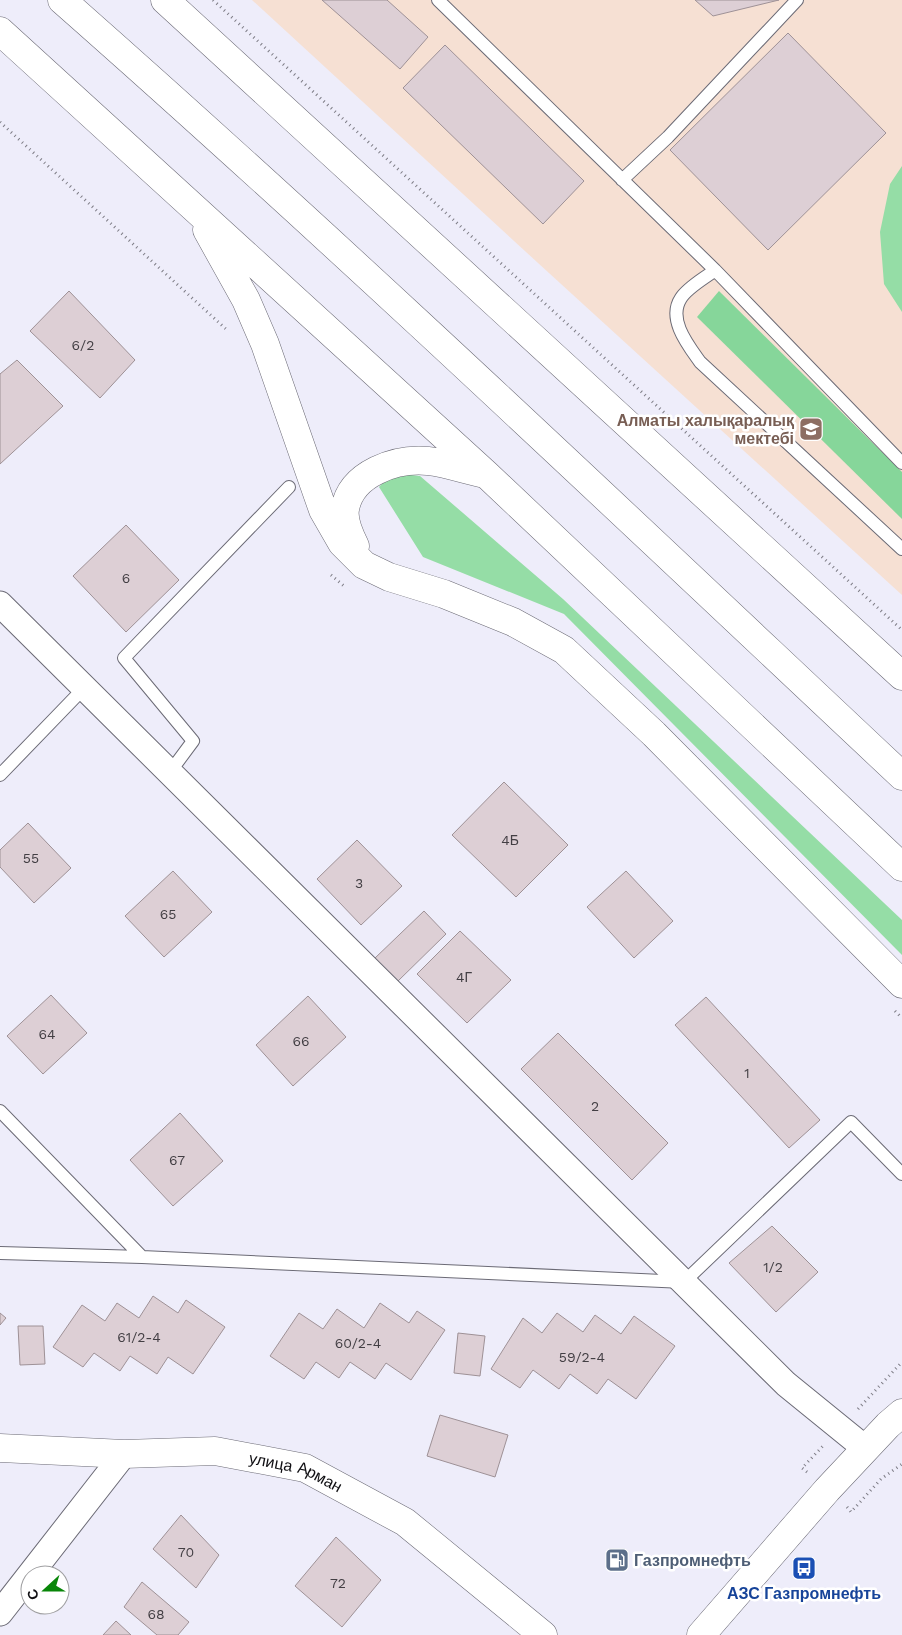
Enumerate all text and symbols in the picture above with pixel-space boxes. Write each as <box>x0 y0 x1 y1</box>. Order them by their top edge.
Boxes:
house number: 6/2 <box>72 337 94 353</box>
place label: Алматы халықаралық мектебі <box>617 411 795 448</box>
school or university icon: Алматы халықаралық мектебі <box>798 416 824 442</box>
house number: 6 <box>122 570 130 586</box>
house number: 4Б <box>501 832 519 848</box>
house number: 55 <box>23 850 39 866</box>
house number: 3 <box>355 875 363 891</box>
house number: 65 <box>160 906 176 922</box>
house number: 4Г <box>456 969 472 985</box>
house number: 64 <box>38 1026 56 1042</box>
house number: 66 <box>292 1033 310 1049</box>
house number: 1 <box>744 1065 750 1081</box>
house number: 2 <box>591 1098 599 1114</box>
house number: 67 <box>169 1152 185 1168</box>
house number: 1/2 <box>763 1259 783 1275</box>
house number: 61/2-4 <box>117 1329 161 1345</box>
house number: 60/2-4 <box>335 1335 381 1351</box>
house number: 59/2-4 <box>559 1349 605 1365</box>
street label: улица Арман <box>247 1449 345 1496</box>
house number: 70 <box>178 1544 194 1560</box>
fuel station icon: Газпромнефть <box>604 1547 630 1573</box>
place label: Газпромнефть <box>634 1551 751 1570</box>
bus stop icon: АЗС Газпромнефть <box>791 1555 817 1581</box>
north arrow <box>20 1565 70 1615</box>
house number: 72 <box>330 1575 346 1591</box>
place label: АЗС Газпромнефть <box>727 1584 881 1603</box>
text: С <box>24 1587 42 1602</box>
house number: 68 <box>147 1606 165 1622</box>

